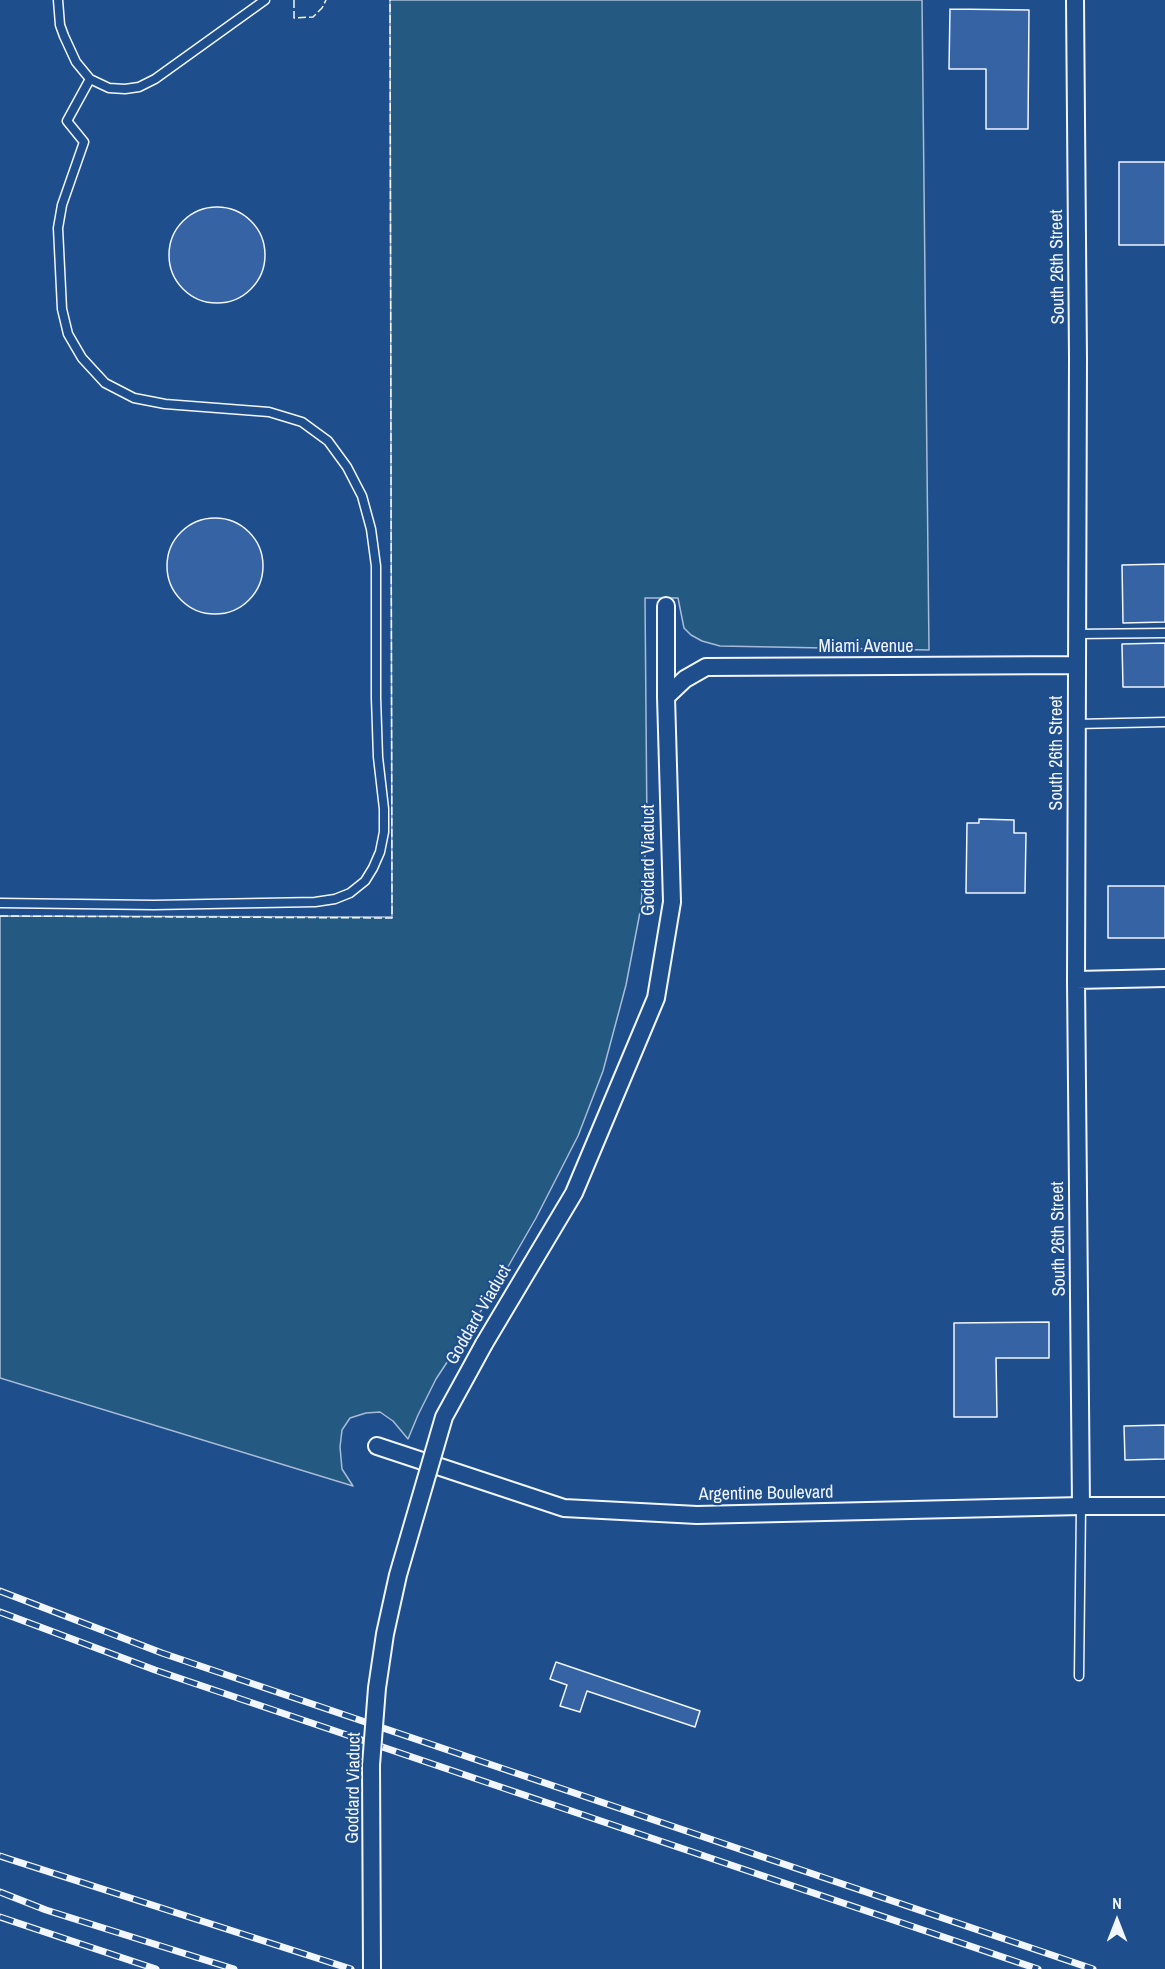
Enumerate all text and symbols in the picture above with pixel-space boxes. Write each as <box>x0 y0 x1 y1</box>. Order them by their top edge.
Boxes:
street label: South 26th Street <box>1046 209 1070 325</box>
street label: Miami Avenue <box>819 636 913 658</box>
street label: South 26th Street <box>1046 696 1068 810</box>
street label: Goddard Viaduct <box>638 804 660 916</box>
street label: South 26th Street <box>1047 1181 1071 1297</box>
street label: Goddard Viaduct <box>442 1261 516 1369</box>
street label: Argentine Boulevard <box>699 1482 833 1506</box>
street label: Goddard Viaduct <box>342 1732 366 1844</box>
north arrow <box>1087 1891 1147 1951</box>
text: N <box>1112 1892 1122 1914</box>

